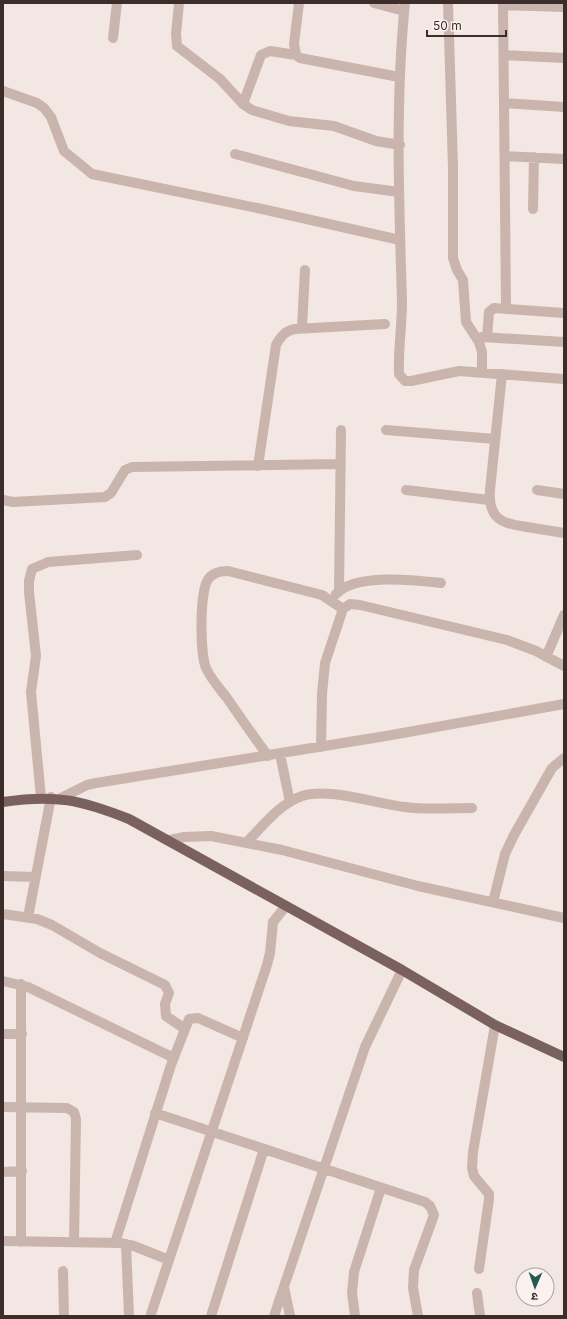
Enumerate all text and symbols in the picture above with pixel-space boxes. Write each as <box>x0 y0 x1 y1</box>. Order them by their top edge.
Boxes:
scale bar <box>427 12 506 38</box>
text: 50 m <box>433 18 462 33</box>
north arrow <box>515 1267 555 1307</box>
text: उ <box>531 1290 538 1304</box>

